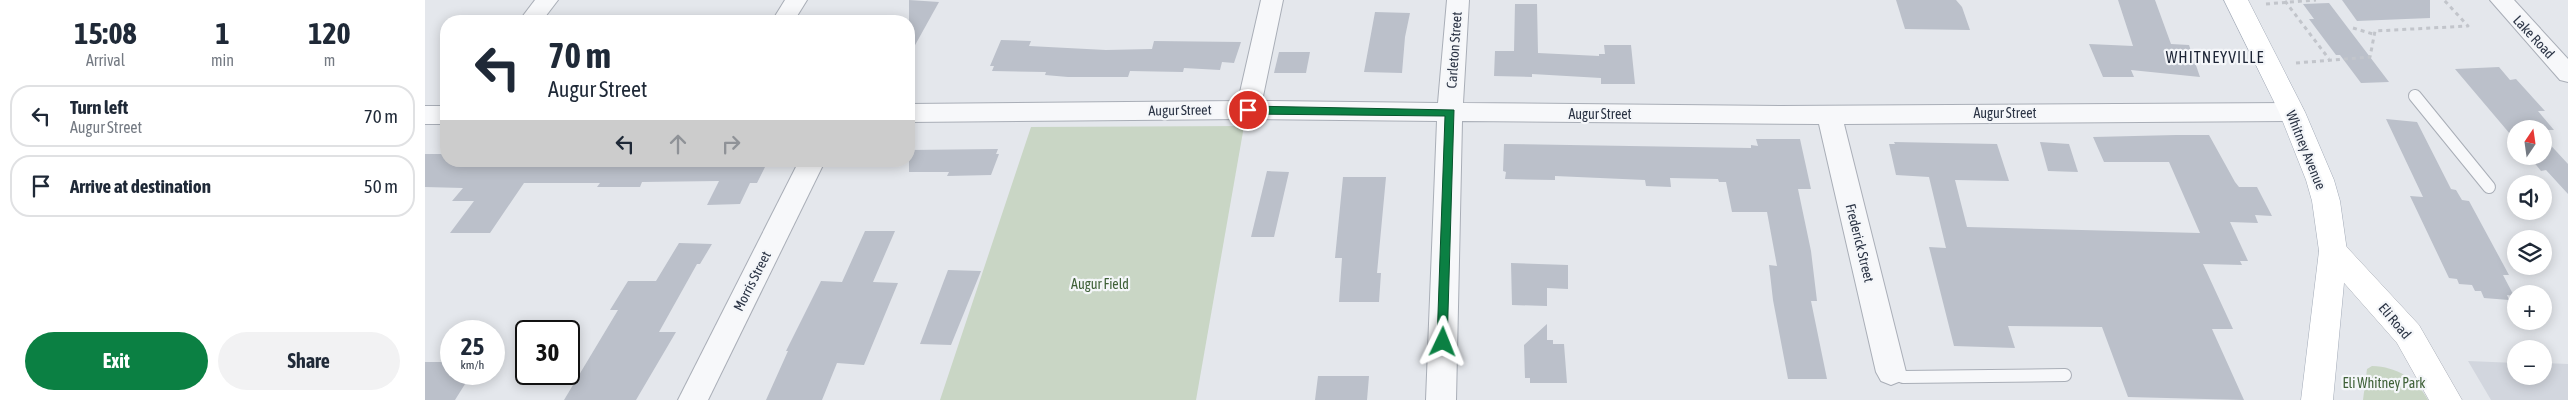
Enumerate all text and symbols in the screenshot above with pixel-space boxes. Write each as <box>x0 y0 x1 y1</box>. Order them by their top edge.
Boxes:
street label: Carleton Street <box>1443 11 1465 89</box>
street label: Lake Road <box>2510 12 2558 62</box>
text: 15:08 <box>74 16 137 50</box>
text: 1 <box>215 16 230 50</box>
text: 120 <box>308 16 351 50</box>
icon: left <box>465 35 530 100</box>
text: 70 m <box>548 35 611 75</box>
district label: WHITNEYVILLE <box>2166 48 2264 66</box>
text: Arrival <box>86 51 125 69</box>
text: min <box>211 51 234 69</box>
text: m <box>324 51 335 69</box>
text: Augur Street <box>548 76 647 102</box>
pin <box>1227 89 1269 131</box>
text: Turn left <box>70 96 128 118</box>
icon: arrive <box>1234 96 1262 124</box>
street label: Augur Street <box>1148 101 1212 119</box>
icon: left <box>27 102 55 130</box>
text: 70 m <box>364 105 398 127</box>
street label: Augur Street <box>1973 105 2037 121</box>
street label: Augur Street <box>1568 106 1632 122</box>
street label: Whitney Avenue <box>2283 108 2329 192</box>
text: Augur Street <box>70 118 142 136</box>
north arrow <box>2507 120 2553 165</box>
map controls <box>2507 120 2552 385</box>
icon: left <box>611 130 639 158</box>
icon: ahead <box>664 130 692 158</box>
icon: right <box>717 130 745 158</box>
icon: arrive <box>27 172 55 200</box>
text: Arrive at destination <box>70 175 211 197</box>
text: 50 m <box>364 175 398 197</box>
button: sound <box>2507 175 2552 220</box>
street label: Frederick Street <box>1843 202 1877 284</box>
button: layers <box>2507 230 2552 275</box>
street label: Morris Street <box>730 248 774 314</box>
park label: Augur Field <box>1071 276 1129 292</box>
button: + <box>2507 285 2552 330</box>
street label: Eli Road <box>2376 300 2414 342</box>
position arrow <box>1416 315 1468 367</box>
speed limit sign: 30 <box>515 320 580 385</box>
button: Exit <box>25 332 208 390</box>
button: Share <box>218 332 400 390</box>
text: 25 <box>461 332 484 360</box>
button: − <box>2507 340 2552 385</box>
text: km/h <box>461 358 484 372</box>
park label: Eli Whitney Park <box>2342 375 2426 391</box>

